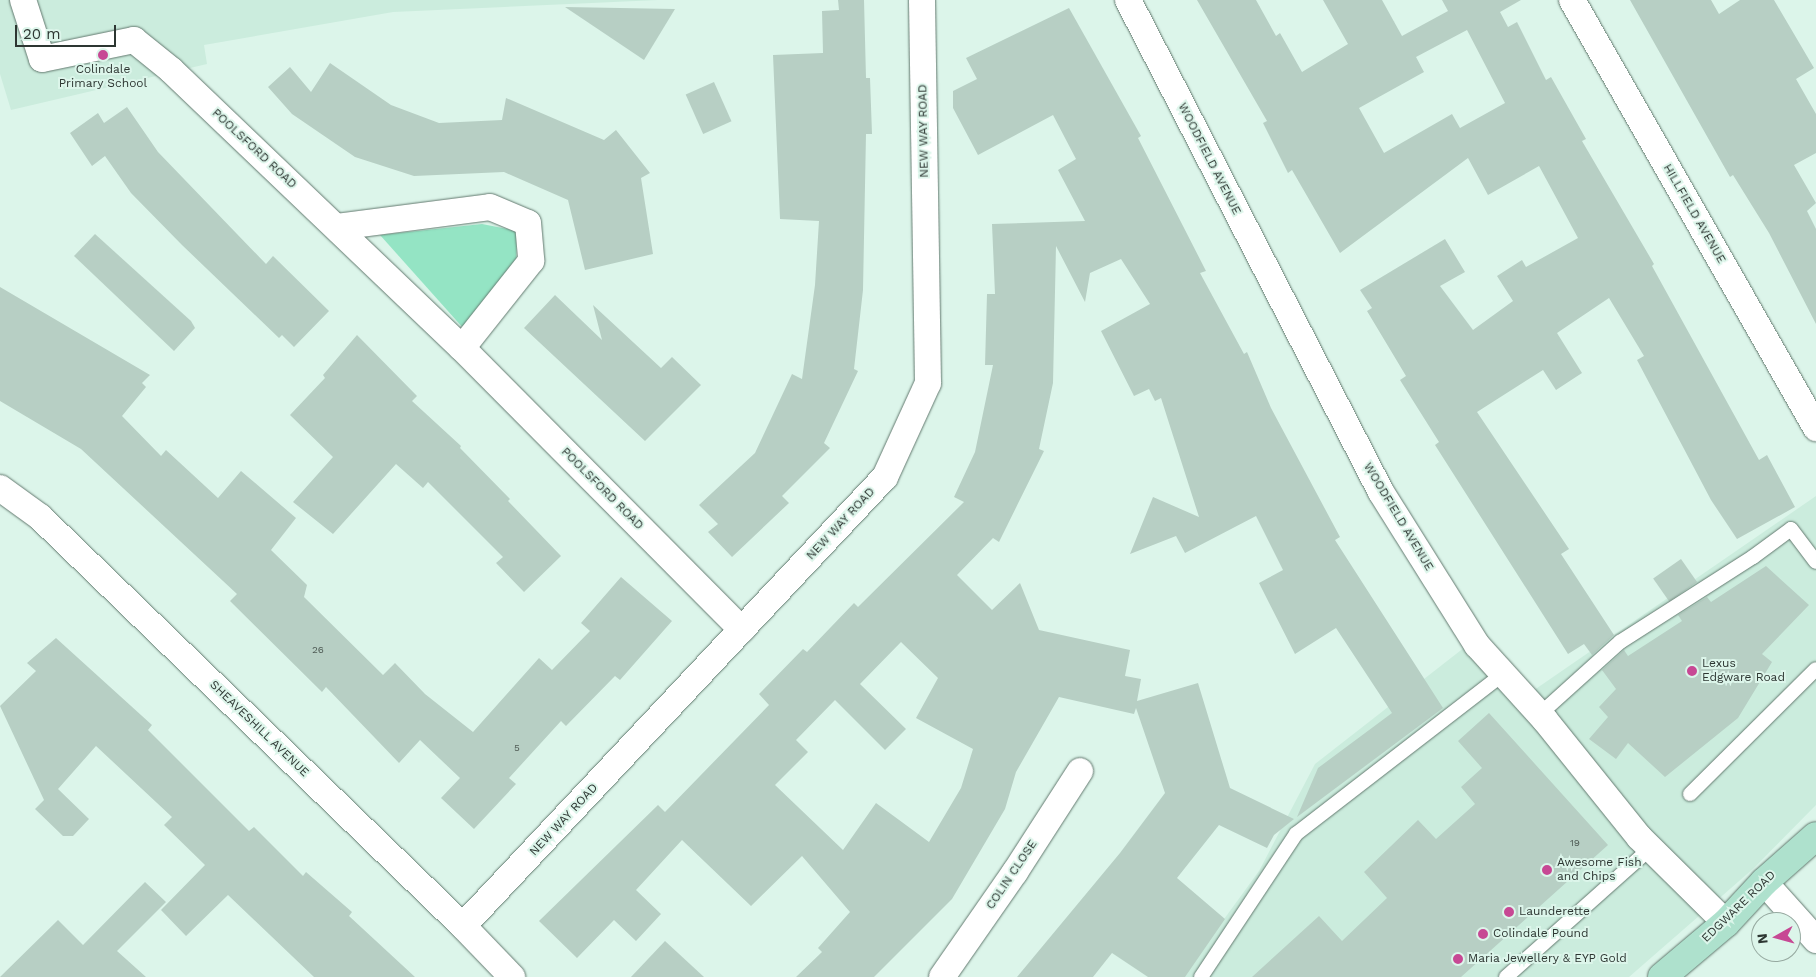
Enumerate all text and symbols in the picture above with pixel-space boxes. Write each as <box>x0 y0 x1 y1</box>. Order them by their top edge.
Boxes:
scale bar <box>18 15 119 47</box>
text: 20 m <box>23 25 61 43</box>
marker: Colindale Primary School <box>97 49 109 61</box>
place label: Colindale Primary School <box>59 63 147 91</box>
street label: NEW WAY ROAD <box>916 84 932 178</box>
street label: WOODFIELD AVENUE <box>1174 100 1244 218</box>
street label: POOLSFORD ROAD <box>209 106 299 192</box>
street label: HILLFIELD AVENUE <box>1660 162 1728 266</box>
street label: POOLSFORD ROAD <box>558 445 646 533</box>
street label: WOODFIELD AVENUE <box>1360 460 1436 574</box>
street label: NEW WAY ROAD <box>804 485 878 563</box>
house number: 26 <box>312 644 324 656</box>
place label: Lexus Edgware Road <box>1702 657 1785 685</box>
marker: Lexus Edgware Road <box>1686 665 1698 677</box>
street label: SHEAVESHILL AVENUE <box>206 678 312 780</box>
house number: 5 <box>514 742 520 754</box>
street label: NEW WAY ROAD <box>527 781 601 859</box>
house number: 19 <box>1570 837 1580 849</box>
street label: COLIN CLOSE <box>984 838 1040 912</box>
place label: Awesome Fish and Chips <box>1557 856 1642 884</box>
marker: Awesome Fish and Chips <box>1541 864 1553 876</box>
street label: EDGWARE ROAD <box>1699 868 1779 946</box>
place label: Launderette <box>1519 905 1590 919</box>
marker: Launderette <box>1503 906 1515 918</box>
north arrow <box>1751 912 1801 962</box>
place label: Colindale Pound <box>1493 927 1588 941</box>
marker: Colindale Pound <box>1477 928 1489 940</box>
text: N <box>1754 933 1771 945</box>
place label: Maria Jewellery & EYP Gold <box>1468 952 1628 966</box>
marker: Maria Jewellery & EYP Gold <box>1452 953 1464 965</box>

